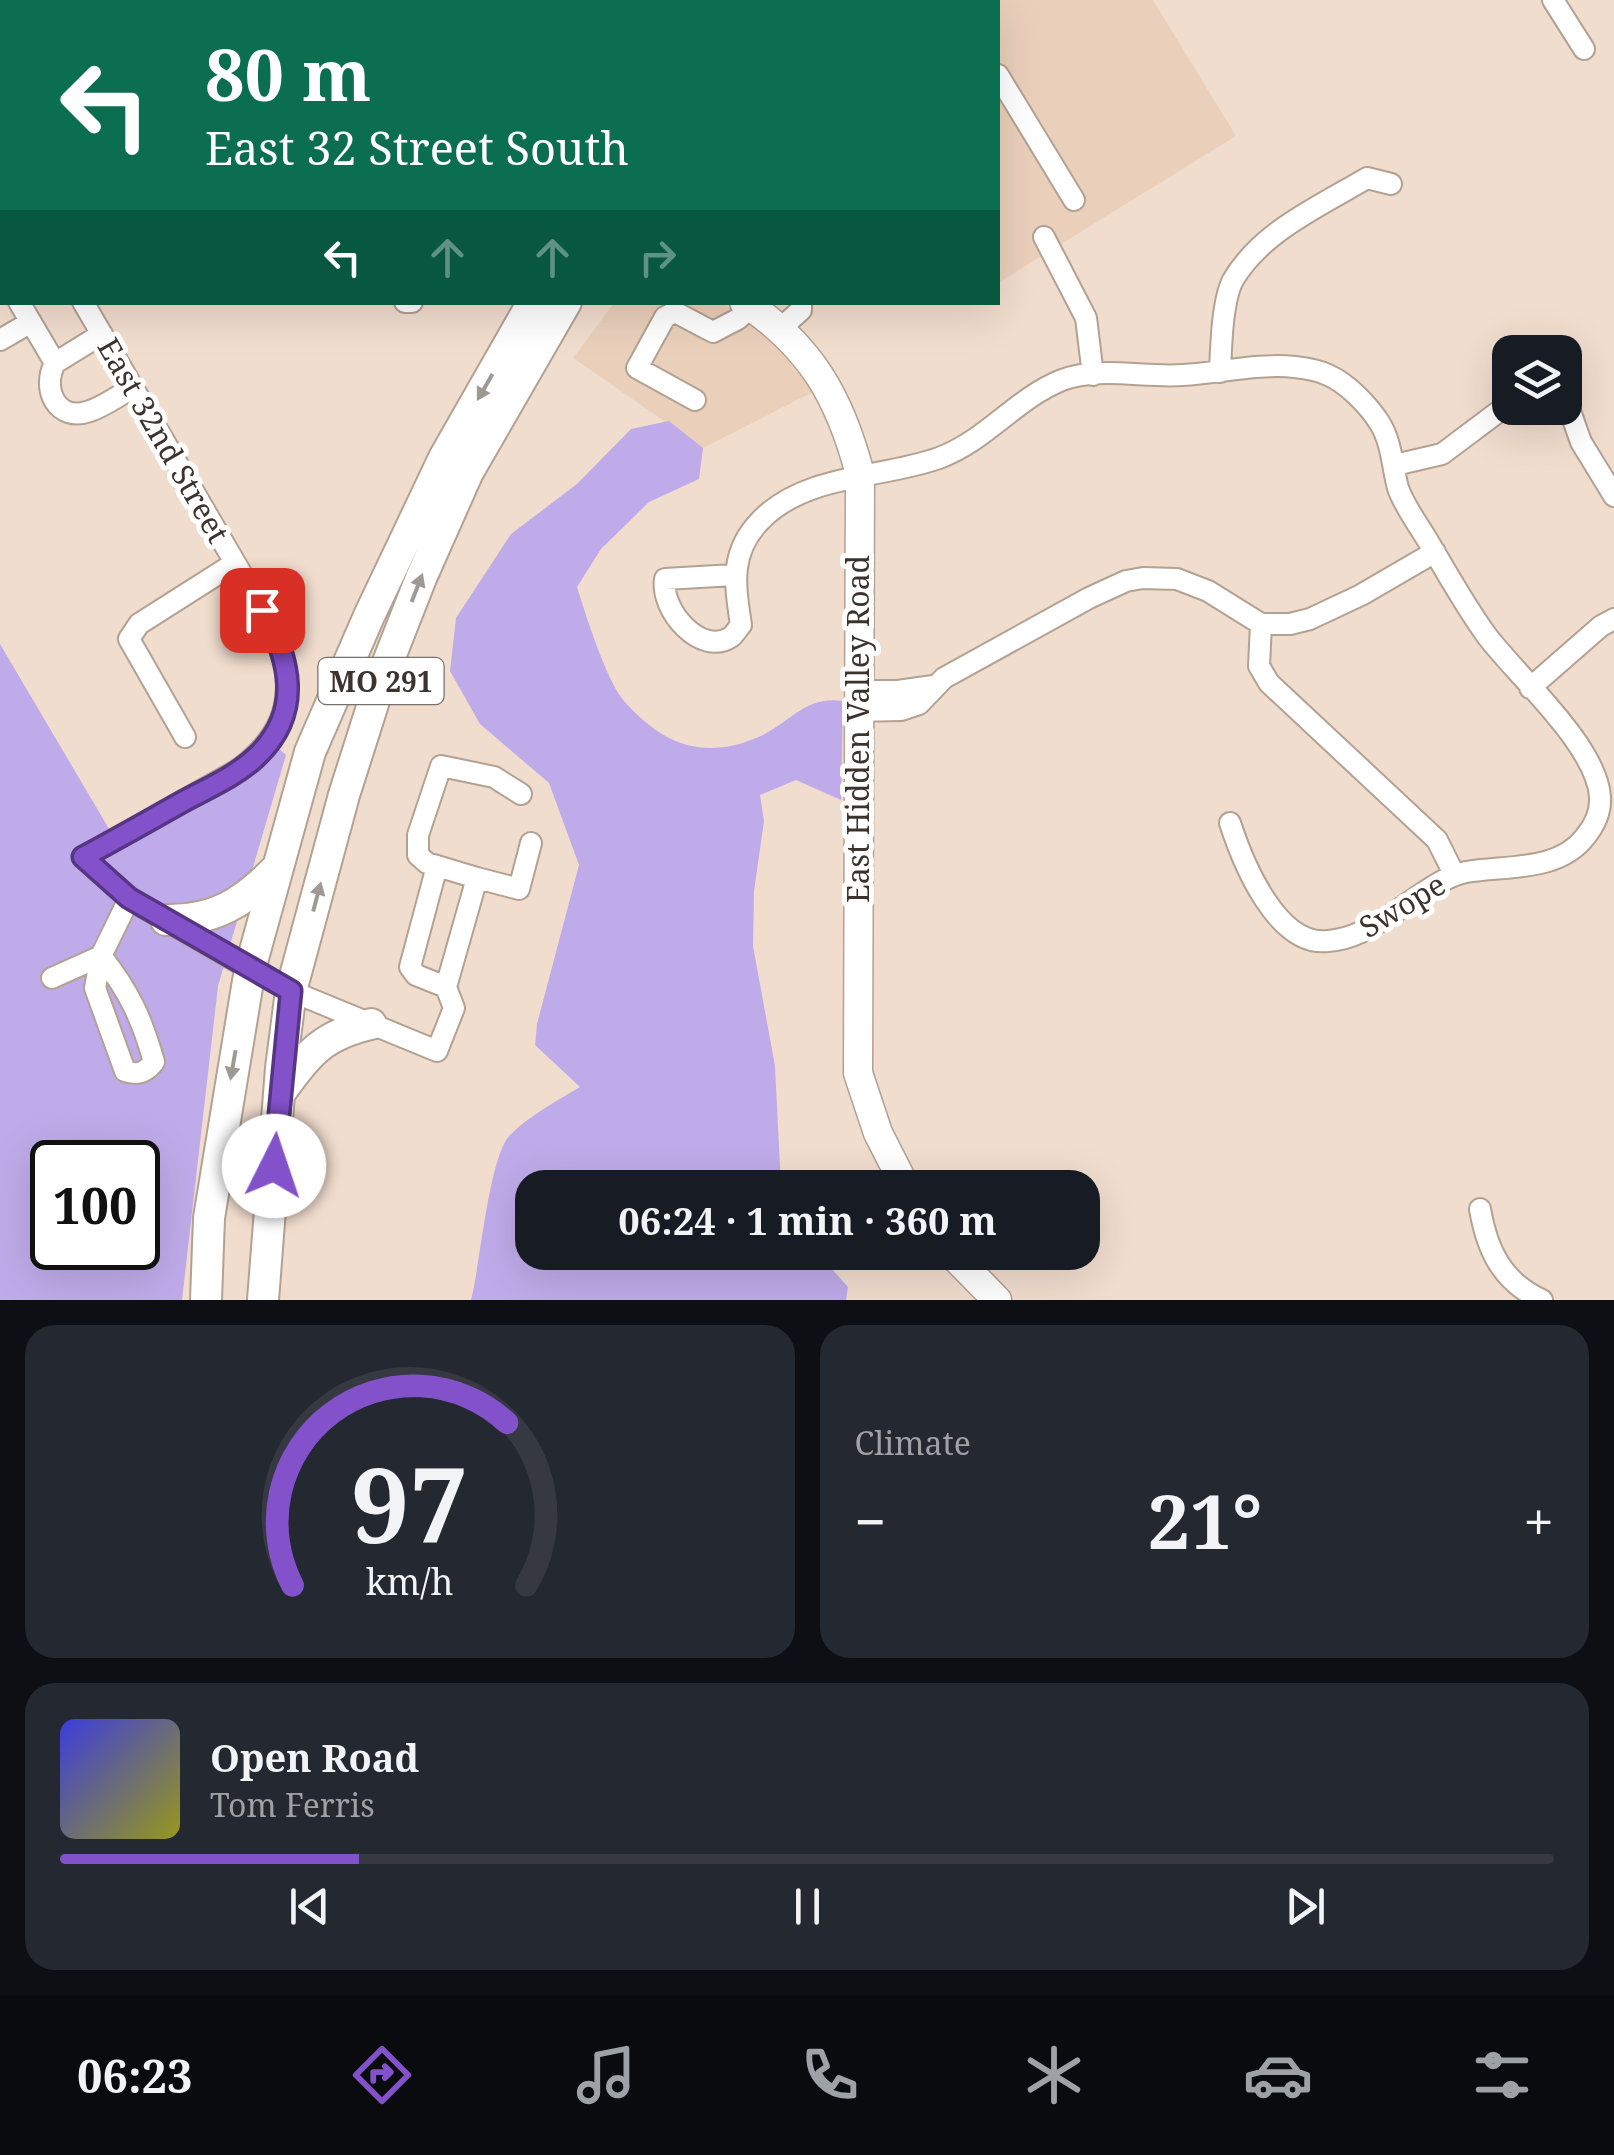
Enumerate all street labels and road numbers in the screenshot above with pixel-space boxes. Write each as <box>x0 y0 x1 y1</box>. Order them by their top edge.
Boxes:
street label: East 32nd Street <box>89 330 239 550</box>
street label: East Hidden Valley Road <box>837 555 878 903</box>
road number: MO 291 <box>318 658 444 704</box>
street label: Swope <box>1351 863 1453 947</box>

